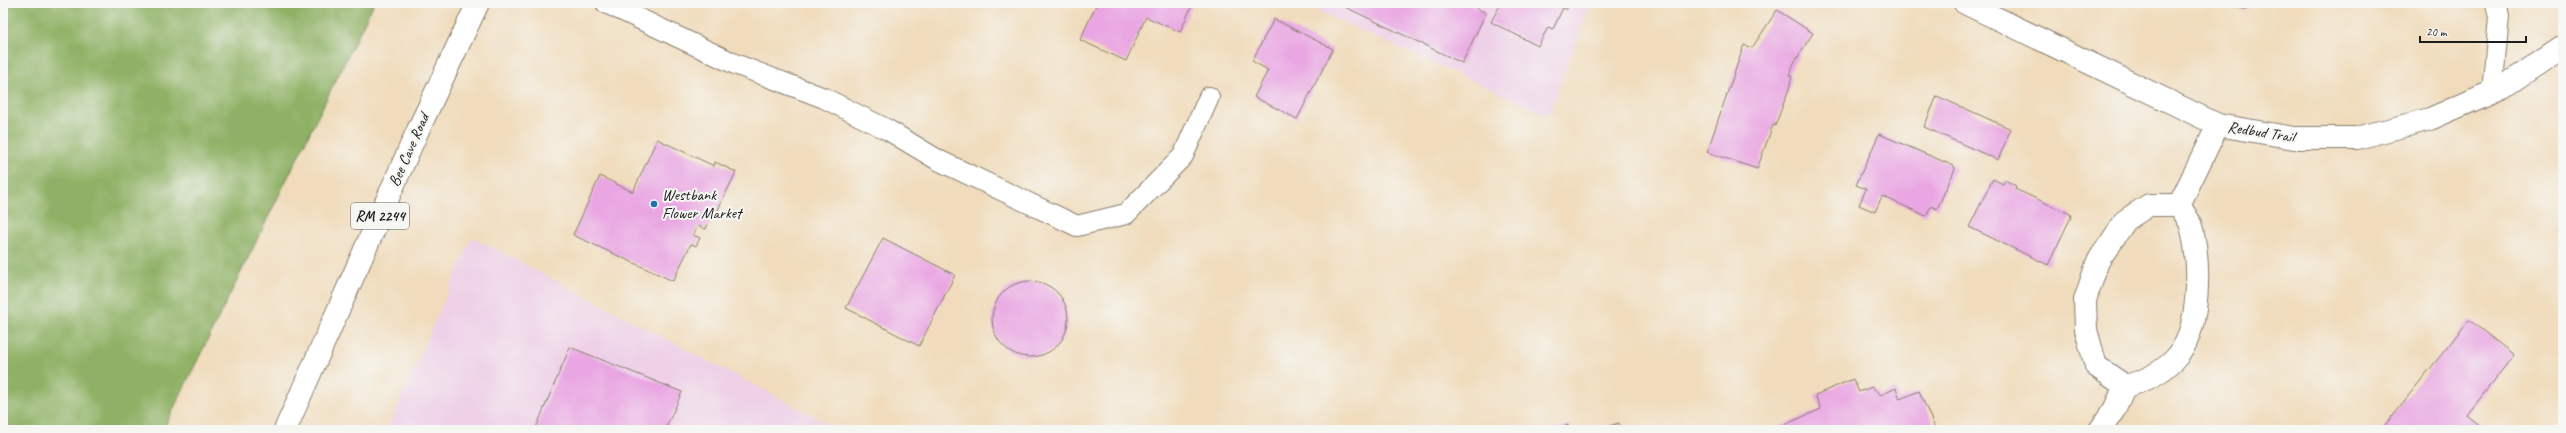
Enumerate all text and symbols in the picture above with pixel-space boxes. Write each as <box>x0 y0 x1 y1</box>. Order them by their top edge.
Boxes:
scale bar <box>2420 18 2526 44</box>
text: 20 m <box>2426 24 2448 40</box>
street label: Bee Cave Road <box>384 108 435 189</box>
street label: Redbud Trail <box>2226 117 2299 148</box>
place label: Westbank Flower Market <box>662 185 744 223</box>
marker: Westbank Flower Market <box>649 199 659 209</box>
road number: RM 2244 <box>351 203 409 229</box>

